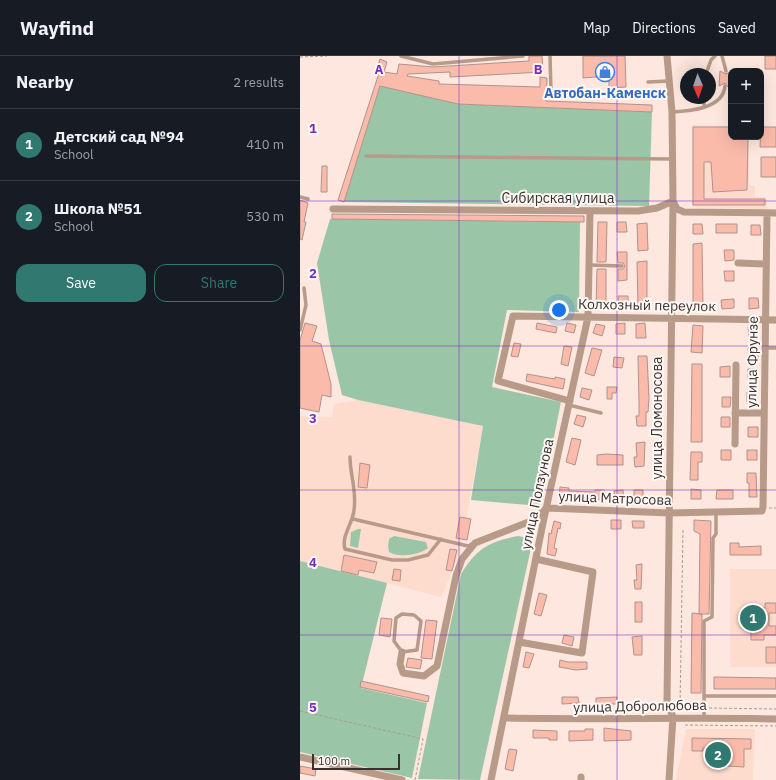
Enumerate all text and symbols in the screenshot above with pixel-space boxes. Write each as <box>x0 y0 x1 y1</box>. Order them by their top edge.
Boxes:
text: Wayfind <box>20 16 94 40</box>
text: Map <box>583 19 610 37</box>
text: Directions <box>632 19 696 37</box>
text: Saved <box>718 19 756 37</box>
text: A <box>375 61 384 78</box>
text: B <box>534 61 543 78</box>
shop icon: Автобан-Каменск <box>594 61 616 83</box>
north arrow <box>680 68 716 104</box>
map controls <box>728 68 764 140</box>
button: + <box>728 68 764 104</box>
text: Nearby <box>16 71 74 93</box>
text: 2 results <box>233 74 284 91</box>
place label: Автобан-Каменск <box>544 84 666 102</box>
button: − <box>728 104 764 140</box>
text: 1 <box>309 120 317 137</box>
text: Детский сад №94 <box>54 127 184 146</box>
text: 1 <box>25 136 33 153</box>
text: 410 m <box>246 136 284 153</box>
text: School <box>54 146 94 163</box>
street label: Сибирская улица <box>502 189 615 207</box>
text: Школа №51 <box>54 199 142 218</box>
text: 2 <box>25 208 33 225</box>
text: 530 m <box>246 208 284 225</box>
text: School <box>54 218 94 235</box>
button: Save <box>16 264 146 302</box>
button: Share <box>154 264 284 302</box>
text: 2 <box>309 265 317 282</box>
street label: Колхозный переулок <box>578 295 716 315</box>
your location <box>549 300 569 320</box>
street label: улица Фрунзе <box>742 316 762 408</box>
street label: улица Ломоносова <box>648 356 666 480</box>
text: 3 <box>309 410 317 427</box>
street label: улица Ползунова <box>516 437 558 551</box>
street label: улица Матросова <box>558 487 672 509</box>
text: 4 <box>309 554 317 571</box>
pin: 1 <box>740 603 766 633</box>
street label: улица Добролюбова <box>573 696 708 716</box>
text: 5 <box>309 699 317 716</box>
pin: 2 <box>705 740 731 770</box>
scale bar <box>312 752 400 771</box>
text: 100 m <box>318 754 350 768</box>

